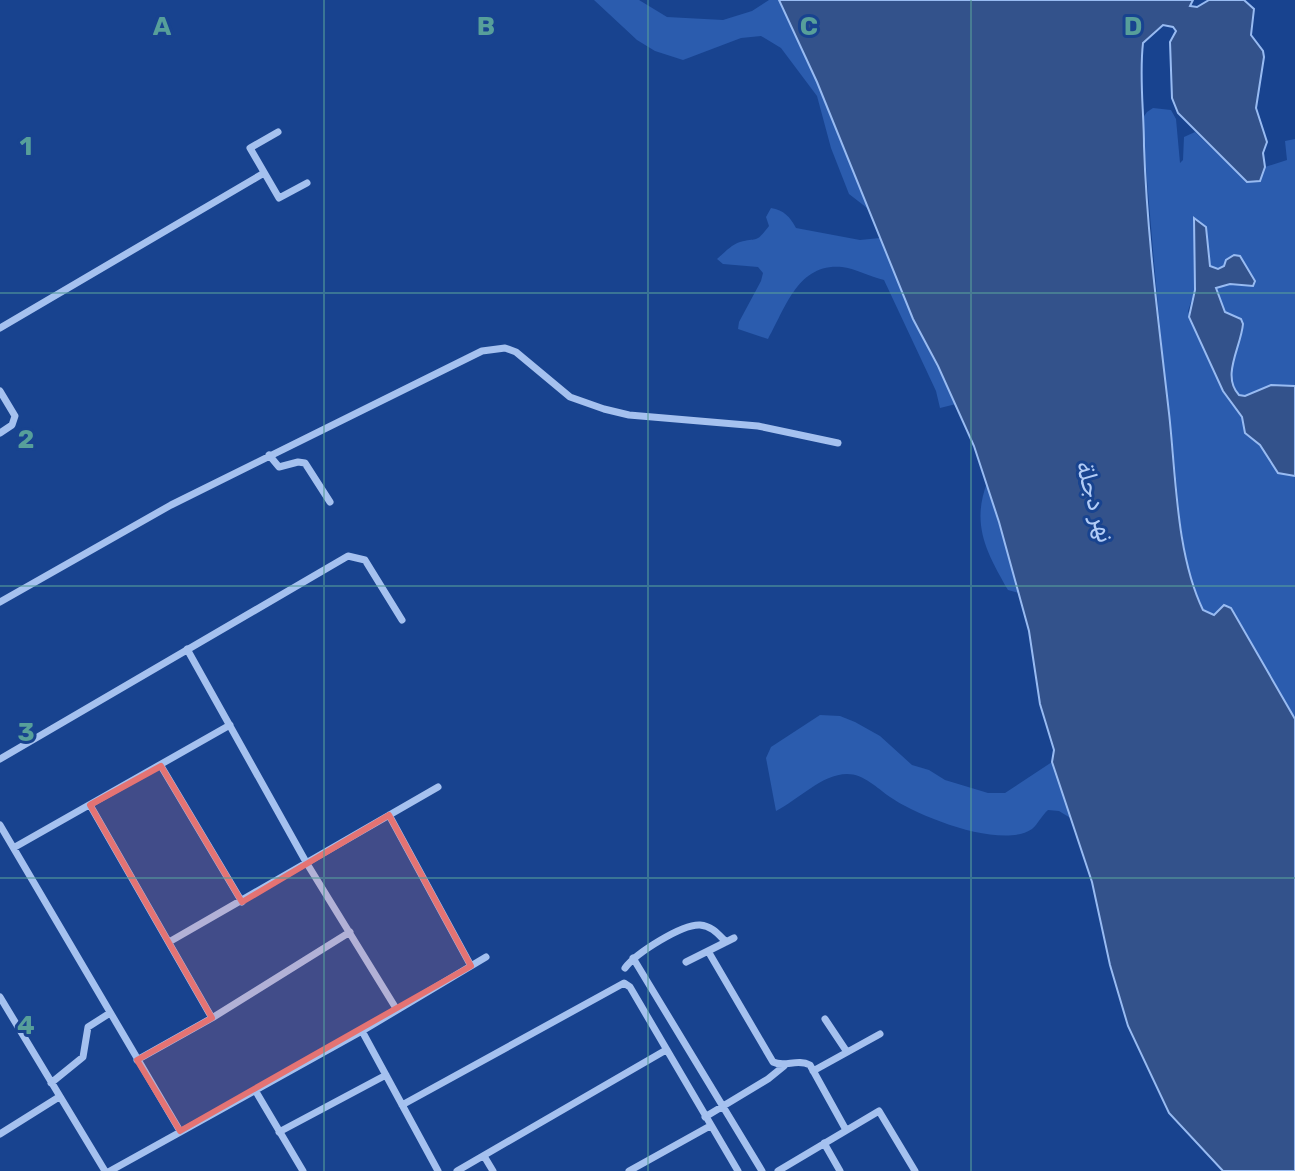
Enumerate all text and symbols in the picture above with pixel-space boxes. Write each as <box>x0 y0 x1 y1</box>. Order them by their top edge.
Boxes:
text: A <box>153 11 172 42</box>
text: B <box>477 11 495 42</box>
text: C <box>800 11 818 42</box>
text: D <box>1124 11 1142 42</box>
text: 1 <box>20 131 32 162</box>
text: 2 <box>18 424 34 455</box>
water label: نهر دجلة <box>1070 458 1120 546</box>
text: 3 <box>17 717 35 748</box>
text: 4 <box>17 1010 35 1041</box>

